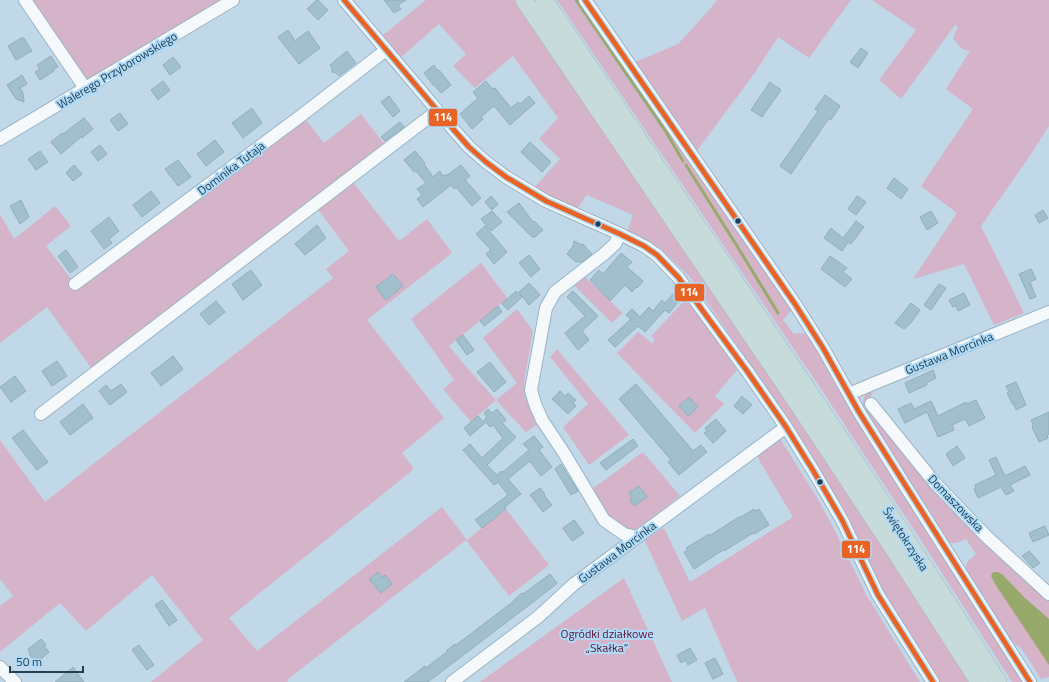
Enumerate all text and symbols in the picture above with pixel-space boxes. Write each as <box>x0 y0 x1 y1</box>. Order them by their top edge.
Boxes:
street label: Walerego Przyborowskiego <box>53 26 181 114</box>
line badge: 114 <box>428 108 458 127</box>
text: 114 <box>434 109 452 125</box>
street label: Dominika Tutaja <box>193 136 269 200</box>
unlabelled marker <box>733 216 743 226</box>
unlabelled marker <box>593 219 603 229</box>
line badge: 114 <box>674 283 705 302</box>
text: 114 <box>680 284 698 300</box>
street label: Gustawa Morcinka <box>902 327 996 379</box>
street label: Domaszowska <box>924 470 988 536</box>
unlabelled marker <box>815 477 825 487</box>
street label: Świętokrzyska <box>878 503 934 575</box>
street label: Gustawa Morcinka <box>574 516 660 588</box>
line badge: 114 <box>841 540 871 559</box>
text: 114 <box>847 541 865 557</box>
park label: Ogródki działkowe „Skałka” <box>560 624 654 657</box>
scale bar <box>10 648 83 674</box>
text: 50 m <box>16 652 42 671</box>

